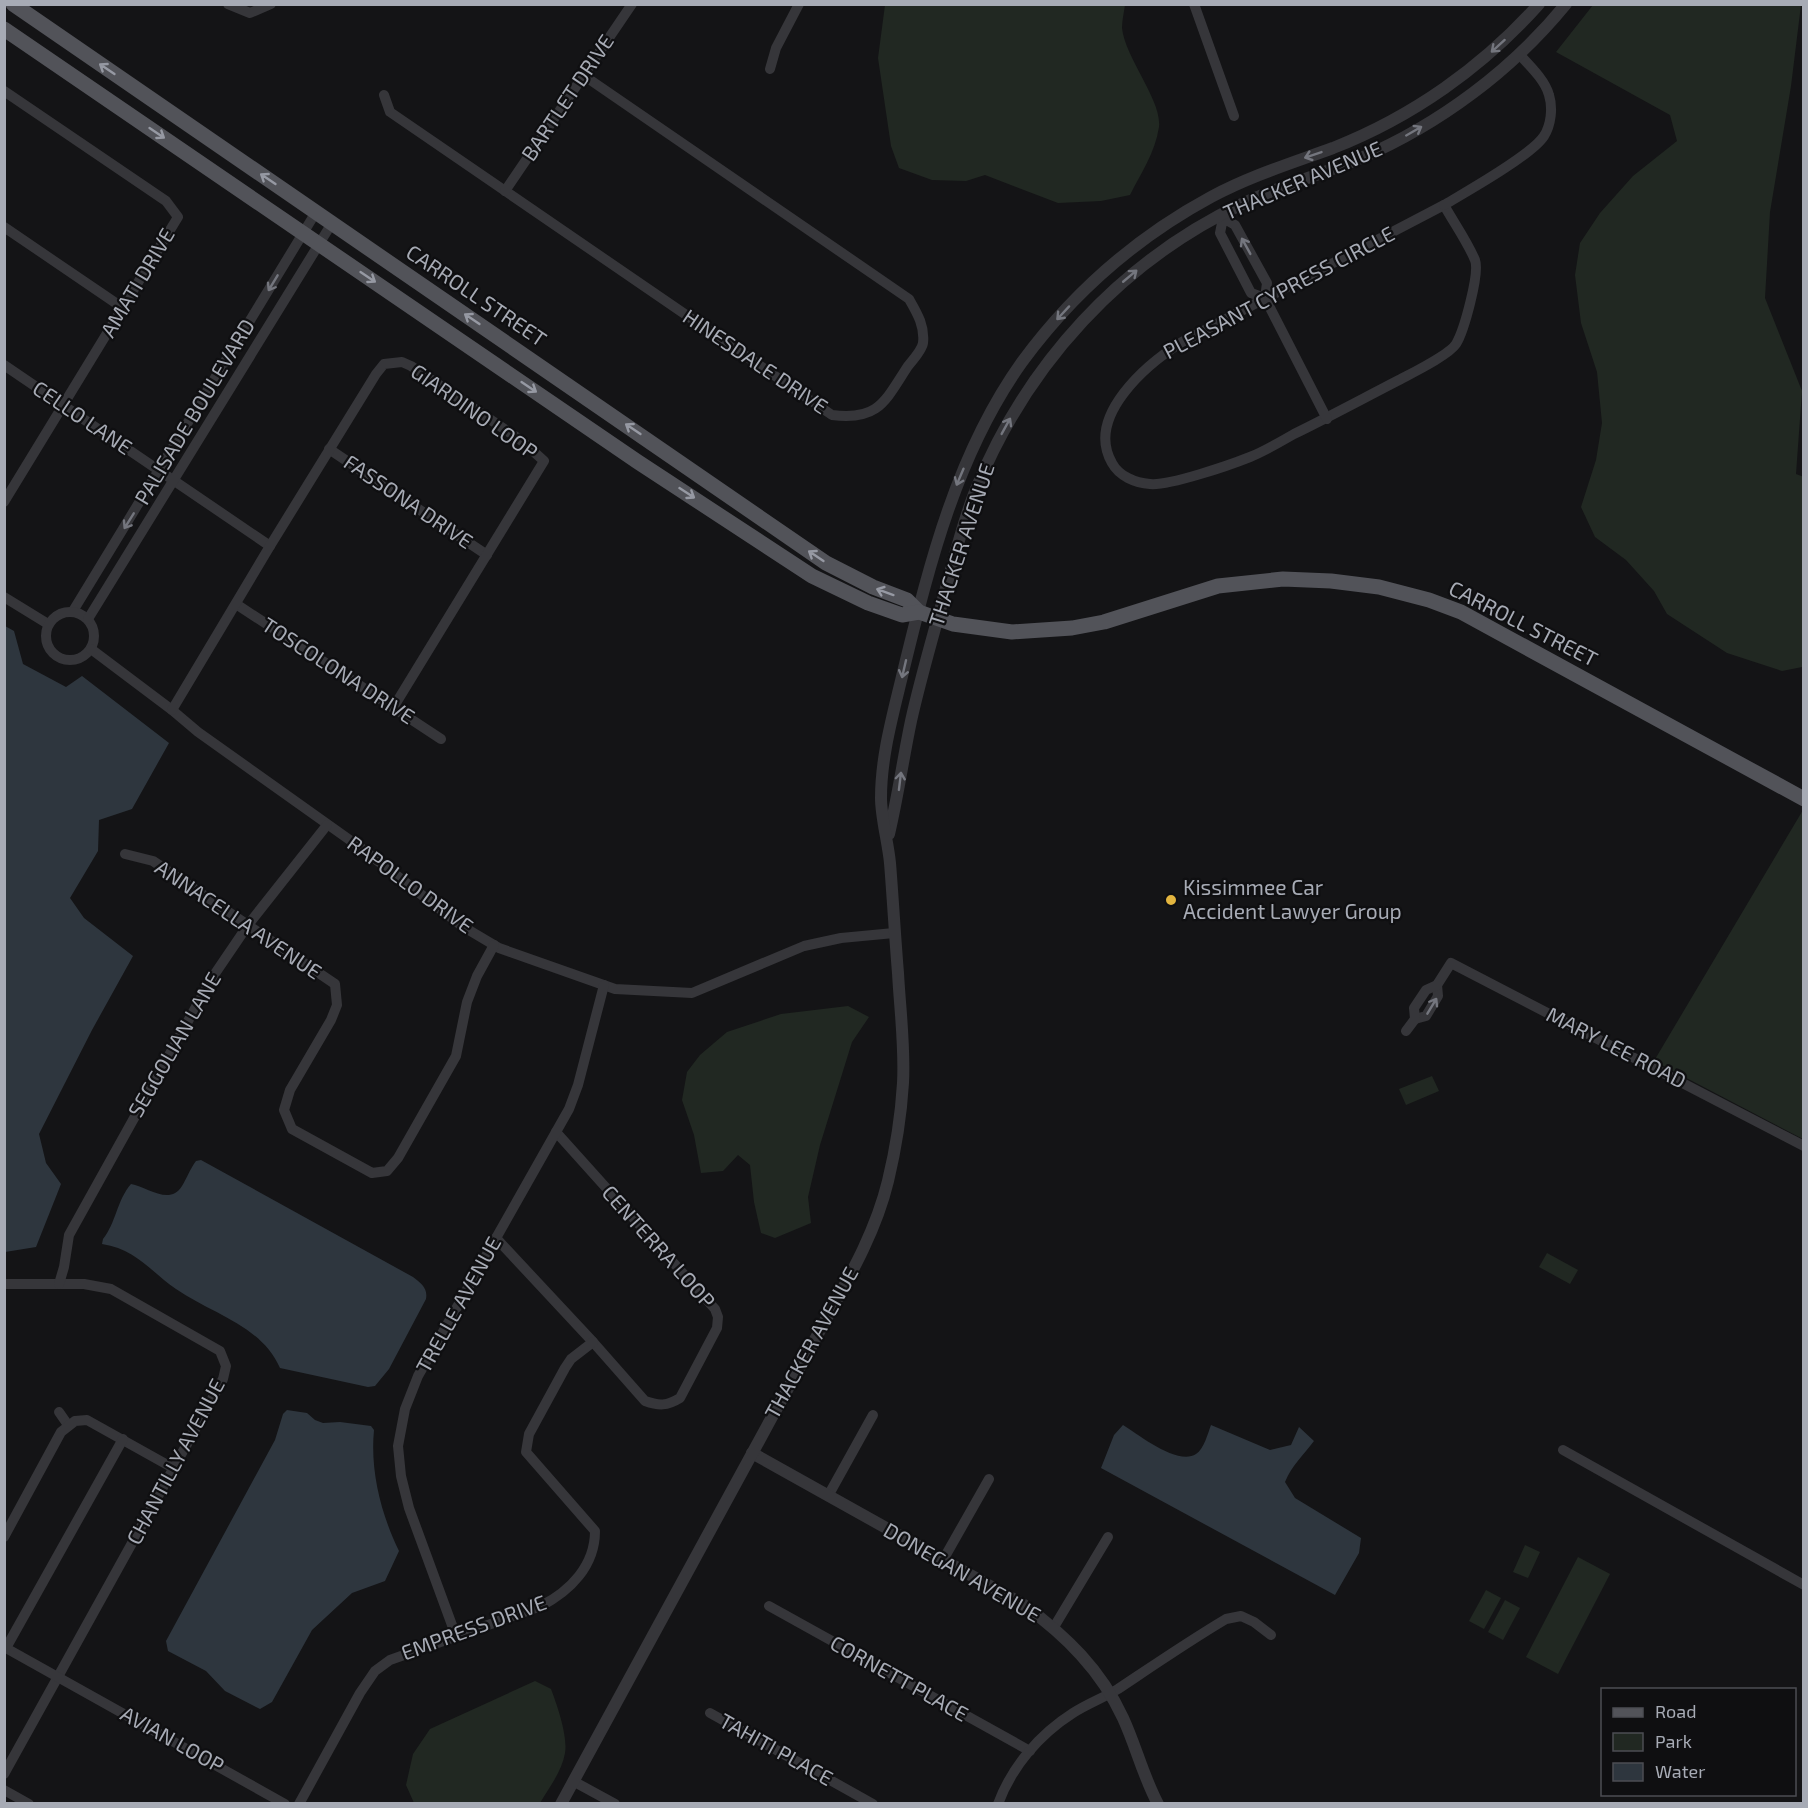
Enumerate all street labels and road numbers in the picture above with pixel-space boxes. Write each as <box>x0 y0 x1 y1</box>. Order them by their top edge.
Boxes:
street label: BARTLET DRIVE <box>515 29 618 165</box>
street label: THACKER AVENUE <box>1219 135 1385 224</box>
street label: PLEASANT CYPRESS CIRCLE <box>1158 220 1398 363</box>
street label: AMATI DRIVE <box>94 223 179 341</box>
street label: CARROLL STREET <box>402 239 552 351</box>
street label: HINESDALE DRIVE <box>679 303 833 418</box>
street label: PALISADE BOULEVARD <box>128 314 259 508</box>
street label: GIARDINO LOOP <box>407 358 543 464</box>
street label: CELLO LANE <box>29 374 137 459</box>
street label: FASSONA DRIVE <box>340 448 478 553</box>
street label: THACKER AVENUE <box>922 460 999 629</box>
street label: CARROLL STREET <box>1445 574 1602 671</box>
street label: TOSCOLONA DRIVE <box>258 611 420 728</box>
street label: RAPOLLO DRIVE <box>343 830 479 938</box>
street label: ANNACELLA AVENUE <box>151 854 327 984</box>
street label: SEGGOLIAN LANE <box>122 967 225 1121</box>
street label: MARY LEE ROAD <box>1543 1001 1691 1093</box>
street label: CENTERRA LOOP <box>597 1179 721 1313</box>
street label: TRELLE AVENUE <box>410 1232 505 1377</box>
street label: THACKER AVENUE <box>759 1262 863 1423</box>
street label: CHANTILLY AVENUE <box>120 1374 229 1548</box>
street label: DONEGAN AVENUE <box>880 1517 1046 1627</box>
street label: EMPRESS DRIVE <box>398 1589 549 1664</box>
street label: CORNETT PLACE <box>826 1629 973 1726</box>
street label: AVIAN LOOP <box>117 1700 229 1777</box>
street label: TAHITI PLACE <box>716 1707 838 1790</box>

